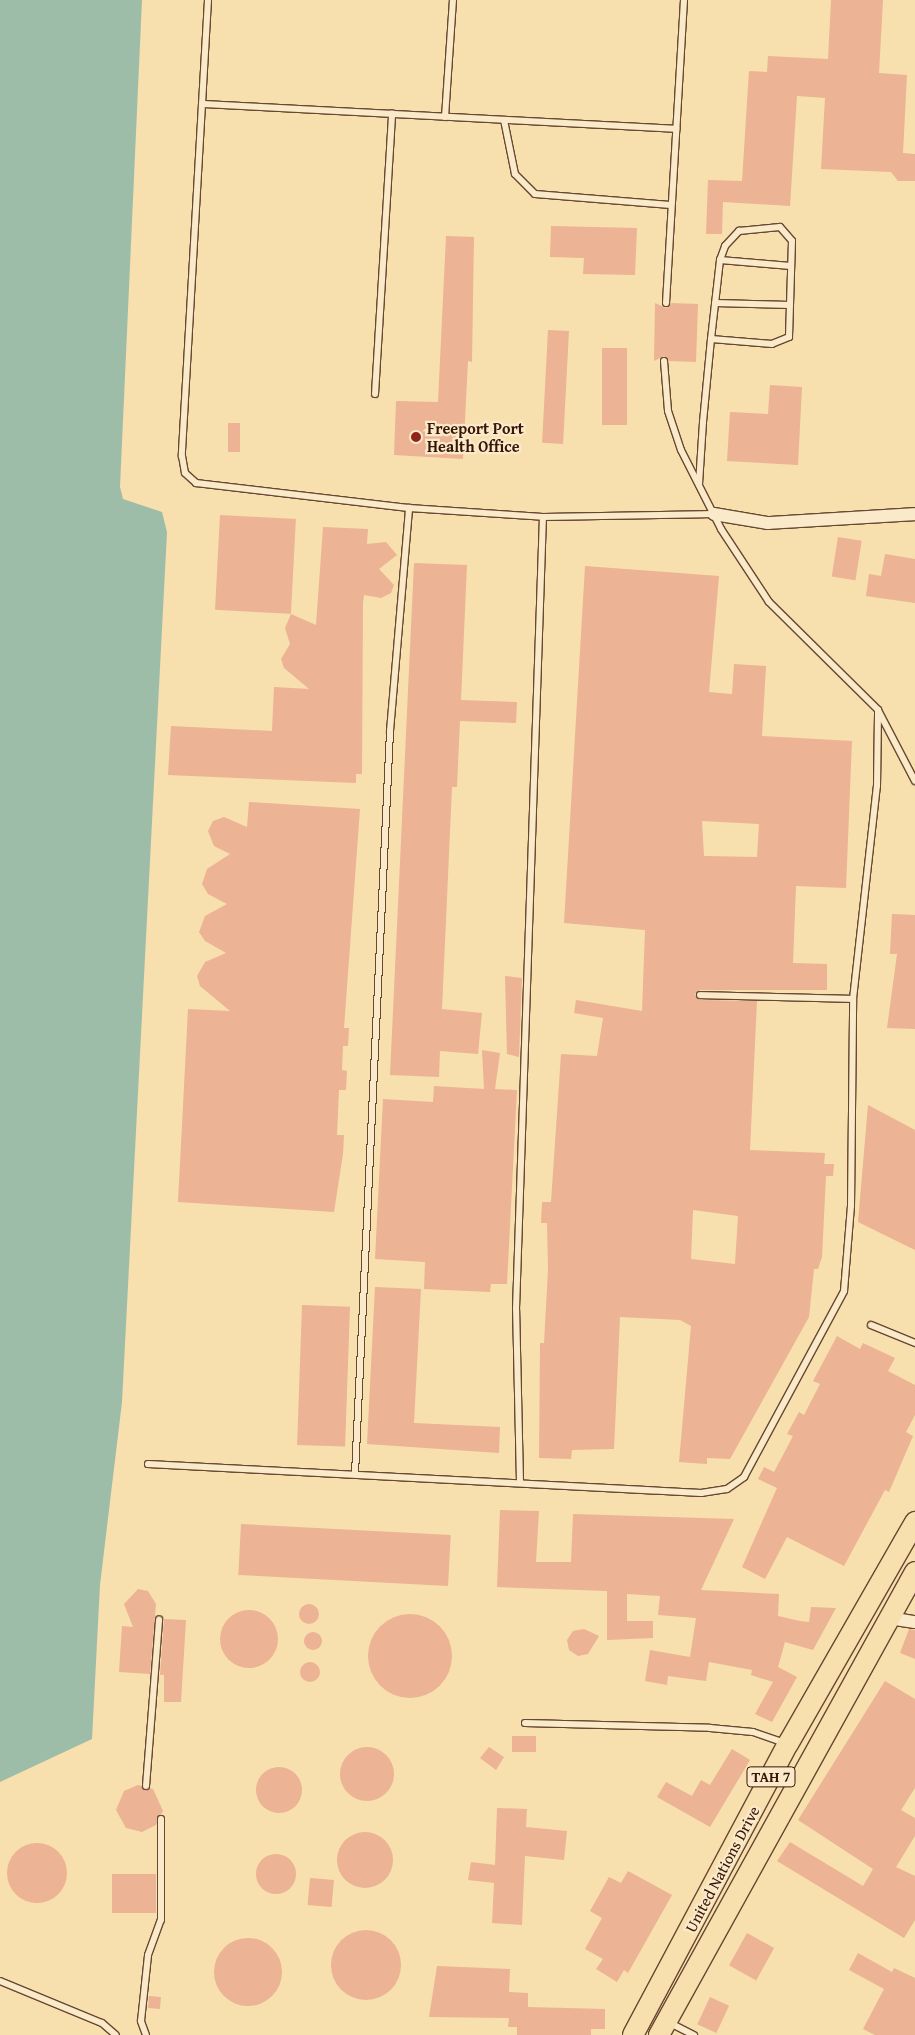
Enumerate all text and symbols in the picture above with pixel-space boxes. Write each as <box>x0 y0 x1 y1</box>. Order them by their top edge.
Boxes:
place label: Freeport Port Health Office <box>427 418 524 456</box>
marker: Freeport Port Health Office <box>409 430 423 444</box>
road number: TAH 7 <box>746 1764 796 1790</box>
street label: United Nations Drive <box>681 1803 763 1935</box>

